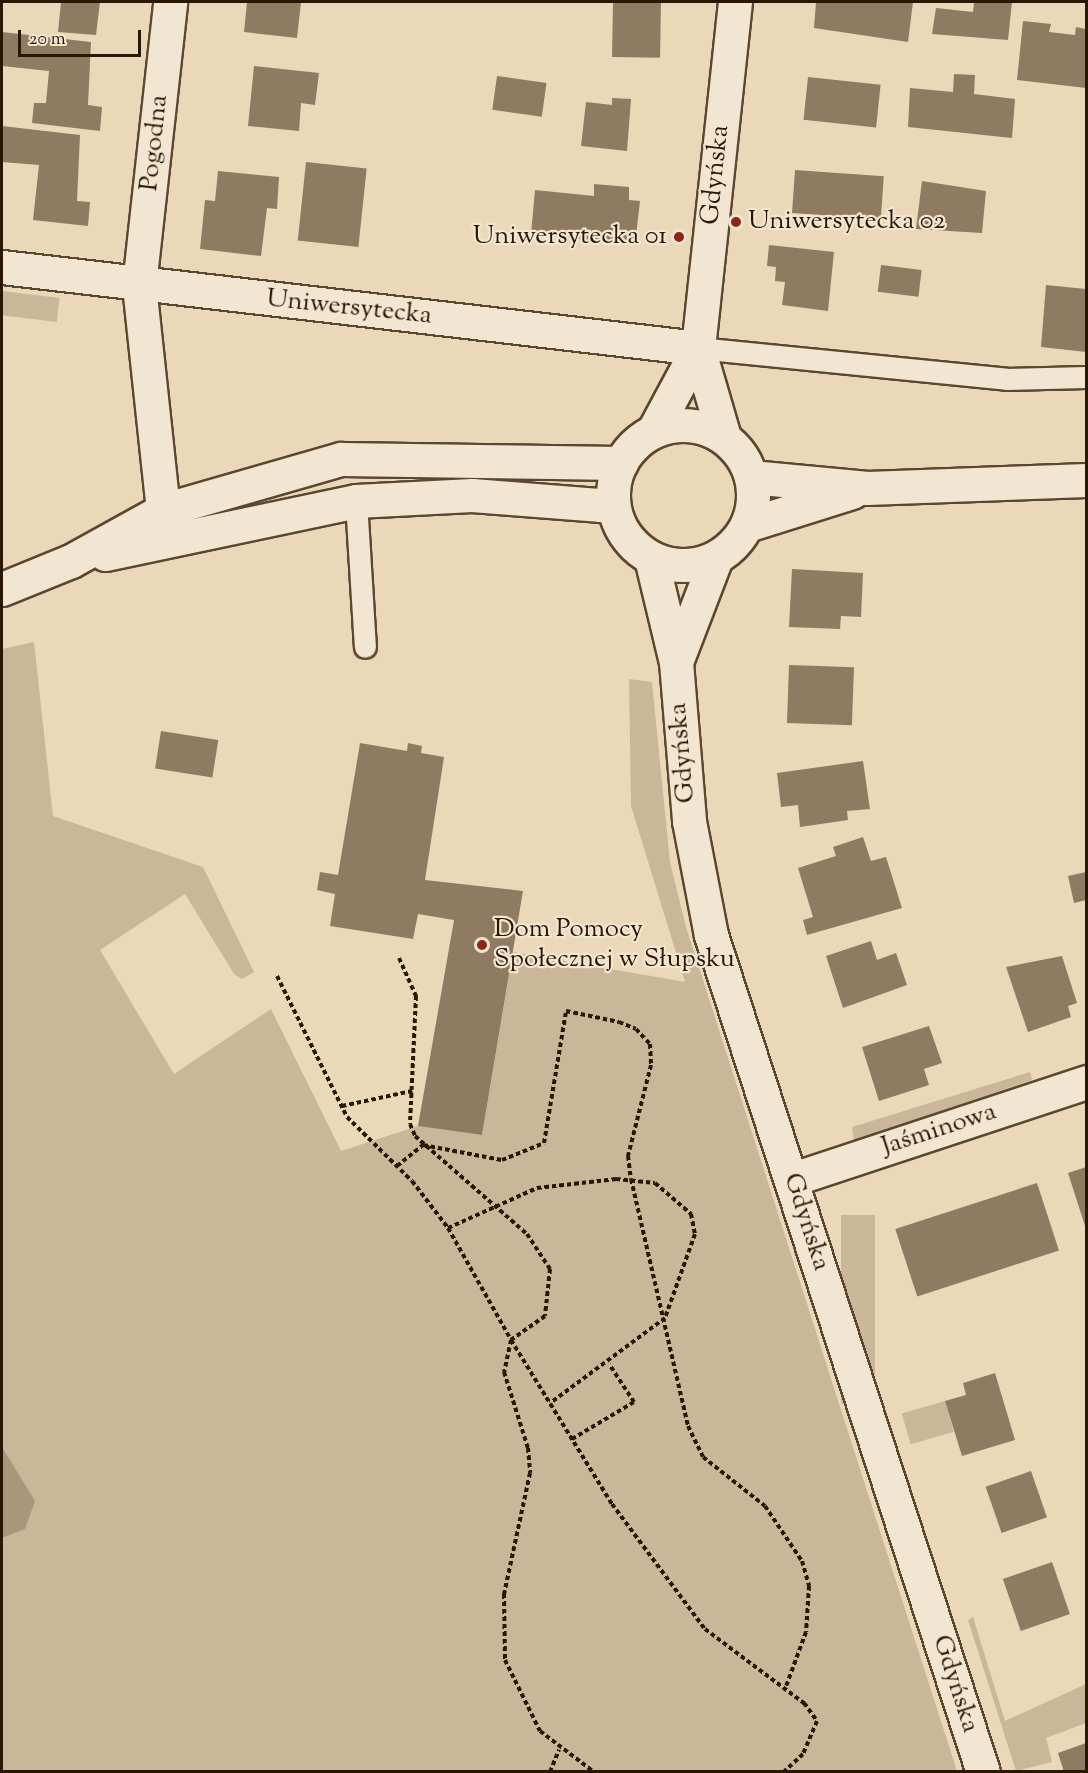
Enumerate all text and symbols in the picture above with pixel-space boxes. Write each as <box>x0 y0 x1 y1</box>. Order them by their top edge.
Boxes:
scale bar <box>21 18 144 56</box>
text: 20 m <box>29 27 66 53</box>
street label: Pogodna <box>134 93 176 193</box>
street label: Gdyńska <box>695 123 737 227</box>
place label: Uniwersytecka 02 <box>748 206 946 238</box>
marker: Uniwersytecka 02 <box>729 215 743 229</box>
place label: Uniwersytecka 01 <box>473 221 667 253</box>
marker: Uniwersytecka 01 <box>672 230 686 244</box>
street label: Uniwersytecka <box>265 284 433 332</box>
street label: Gdyńska <box>663 702 703 804</box>
place label: Dom Pomocy Społecznej w Słupsku <box>494 914 735 976</box>
marker: Dom Pomocy Społecznej w Słupsku <box>475 938 489 952</box>
street label: Jaśminowa <box>878 1097 1000 1163</box>
street label: Gdyńska <box>776 1169 836 1275</box>
street label: Gdyńska <box>925 1631 985 1737</box>

